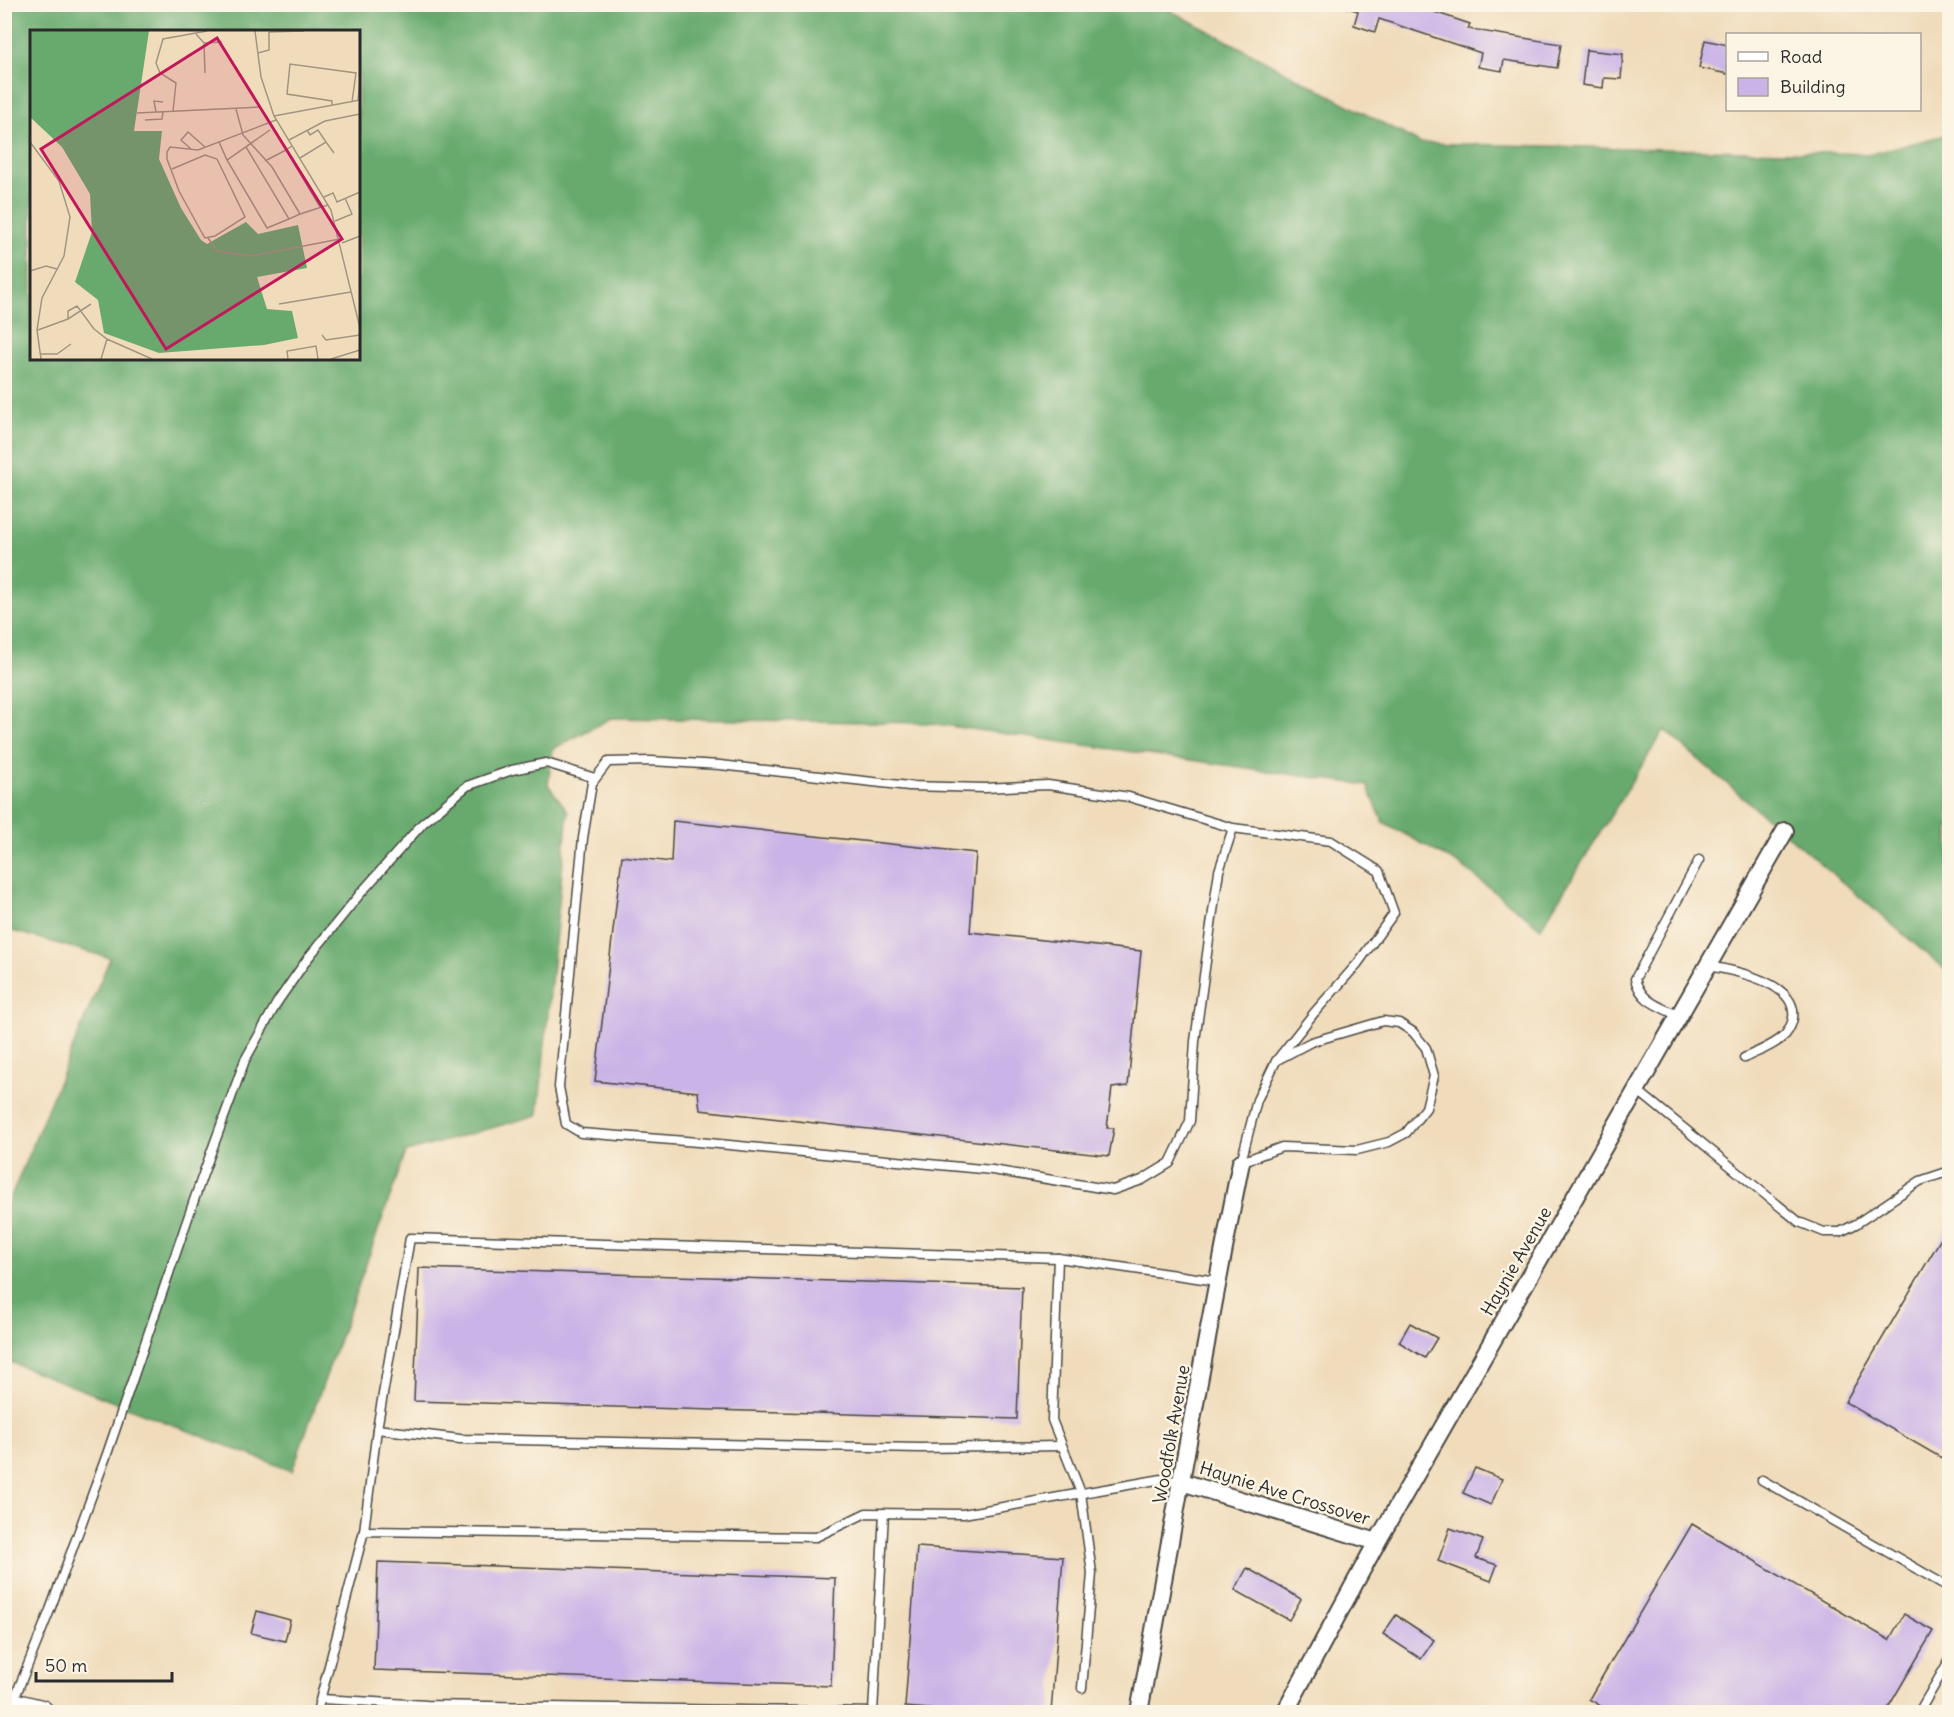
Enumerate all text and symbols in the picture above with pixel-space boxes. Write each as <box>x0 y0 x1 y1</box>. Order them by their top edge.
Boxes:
inset map <box>30 30 360 360</box>
legend <box>1726 33 1921 111</box>
text: Road <box>1780 45 1823 68</box>
text: Building <box>1780 75 1845 98</box>
street label: Haynie Avenue <box>1476 1202 1556 1320</box>
street label: Woodfolk Avenue <box>1148 1363 1194 1505</box>
street label: Haynie Ave Crossover <box>1197 1456 1374 1530</box>
scale bar <box>36 1645 172 1683</box>
text: 50 m <box>45 1654 87 1677</box>

